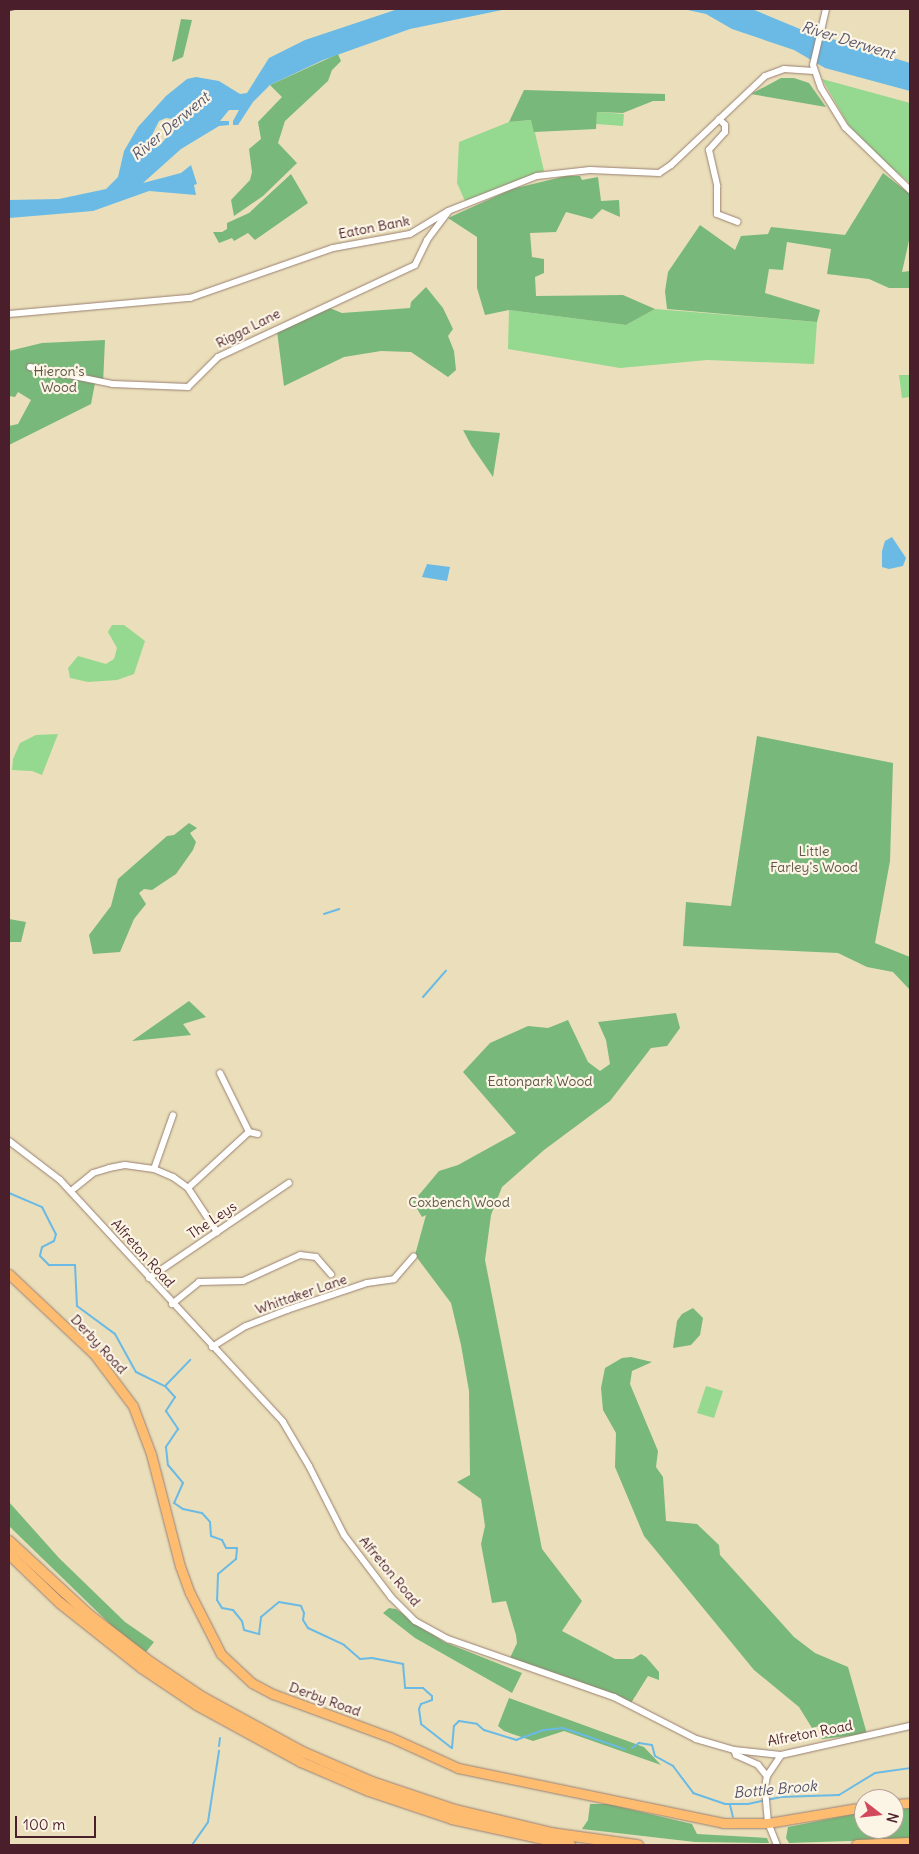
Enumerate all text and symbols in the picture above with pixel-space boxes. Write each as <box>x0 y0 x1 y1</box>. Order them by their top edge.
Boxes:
water label: River Derwent <box>799 17 897 63</box>
water label: River Derwent <box>127 88 213 164</box>
street label: Eaton Bank <box>337 212 411 242</box>
street label: Rigga Lane <box>213 305 283 351</box>
park label: Hieron's Wood <box>33 363 85 396</box>
park label: Little Farley's Wood <box>770 843 858 876</box>
park label: Eatonpark Wood <box>487 1073 593 1089</box>
park label: Coxbench Wood <box>408 1194 510 1210</box>
street label: The Leys <box>184 1198 240 1242</box>
street label: Alfreton Road <box>108 1215 178 1291</box>
street label: Whittaker Lane <box>253 1270 349 1318</box>
street label: Derby Road <box>67 1311 131 1377</box>
street label: Alfreton Road <box>356 1533 424 1609</box>
street label: Derby Road <box>287 1678 363 1720</box>
street label: Alfreton Road <box>766 1717 854 1749</box>
water label: Bottle Brook <box>733 1776 817 1802</box>
north arrow <box>854 1789 904 1839</box>
scale bar <box>18 1806 99 1838</box>
text: N <box>882 1811 902 1825</box>
text: 100 m <box>23 1815 65 1834</box>

